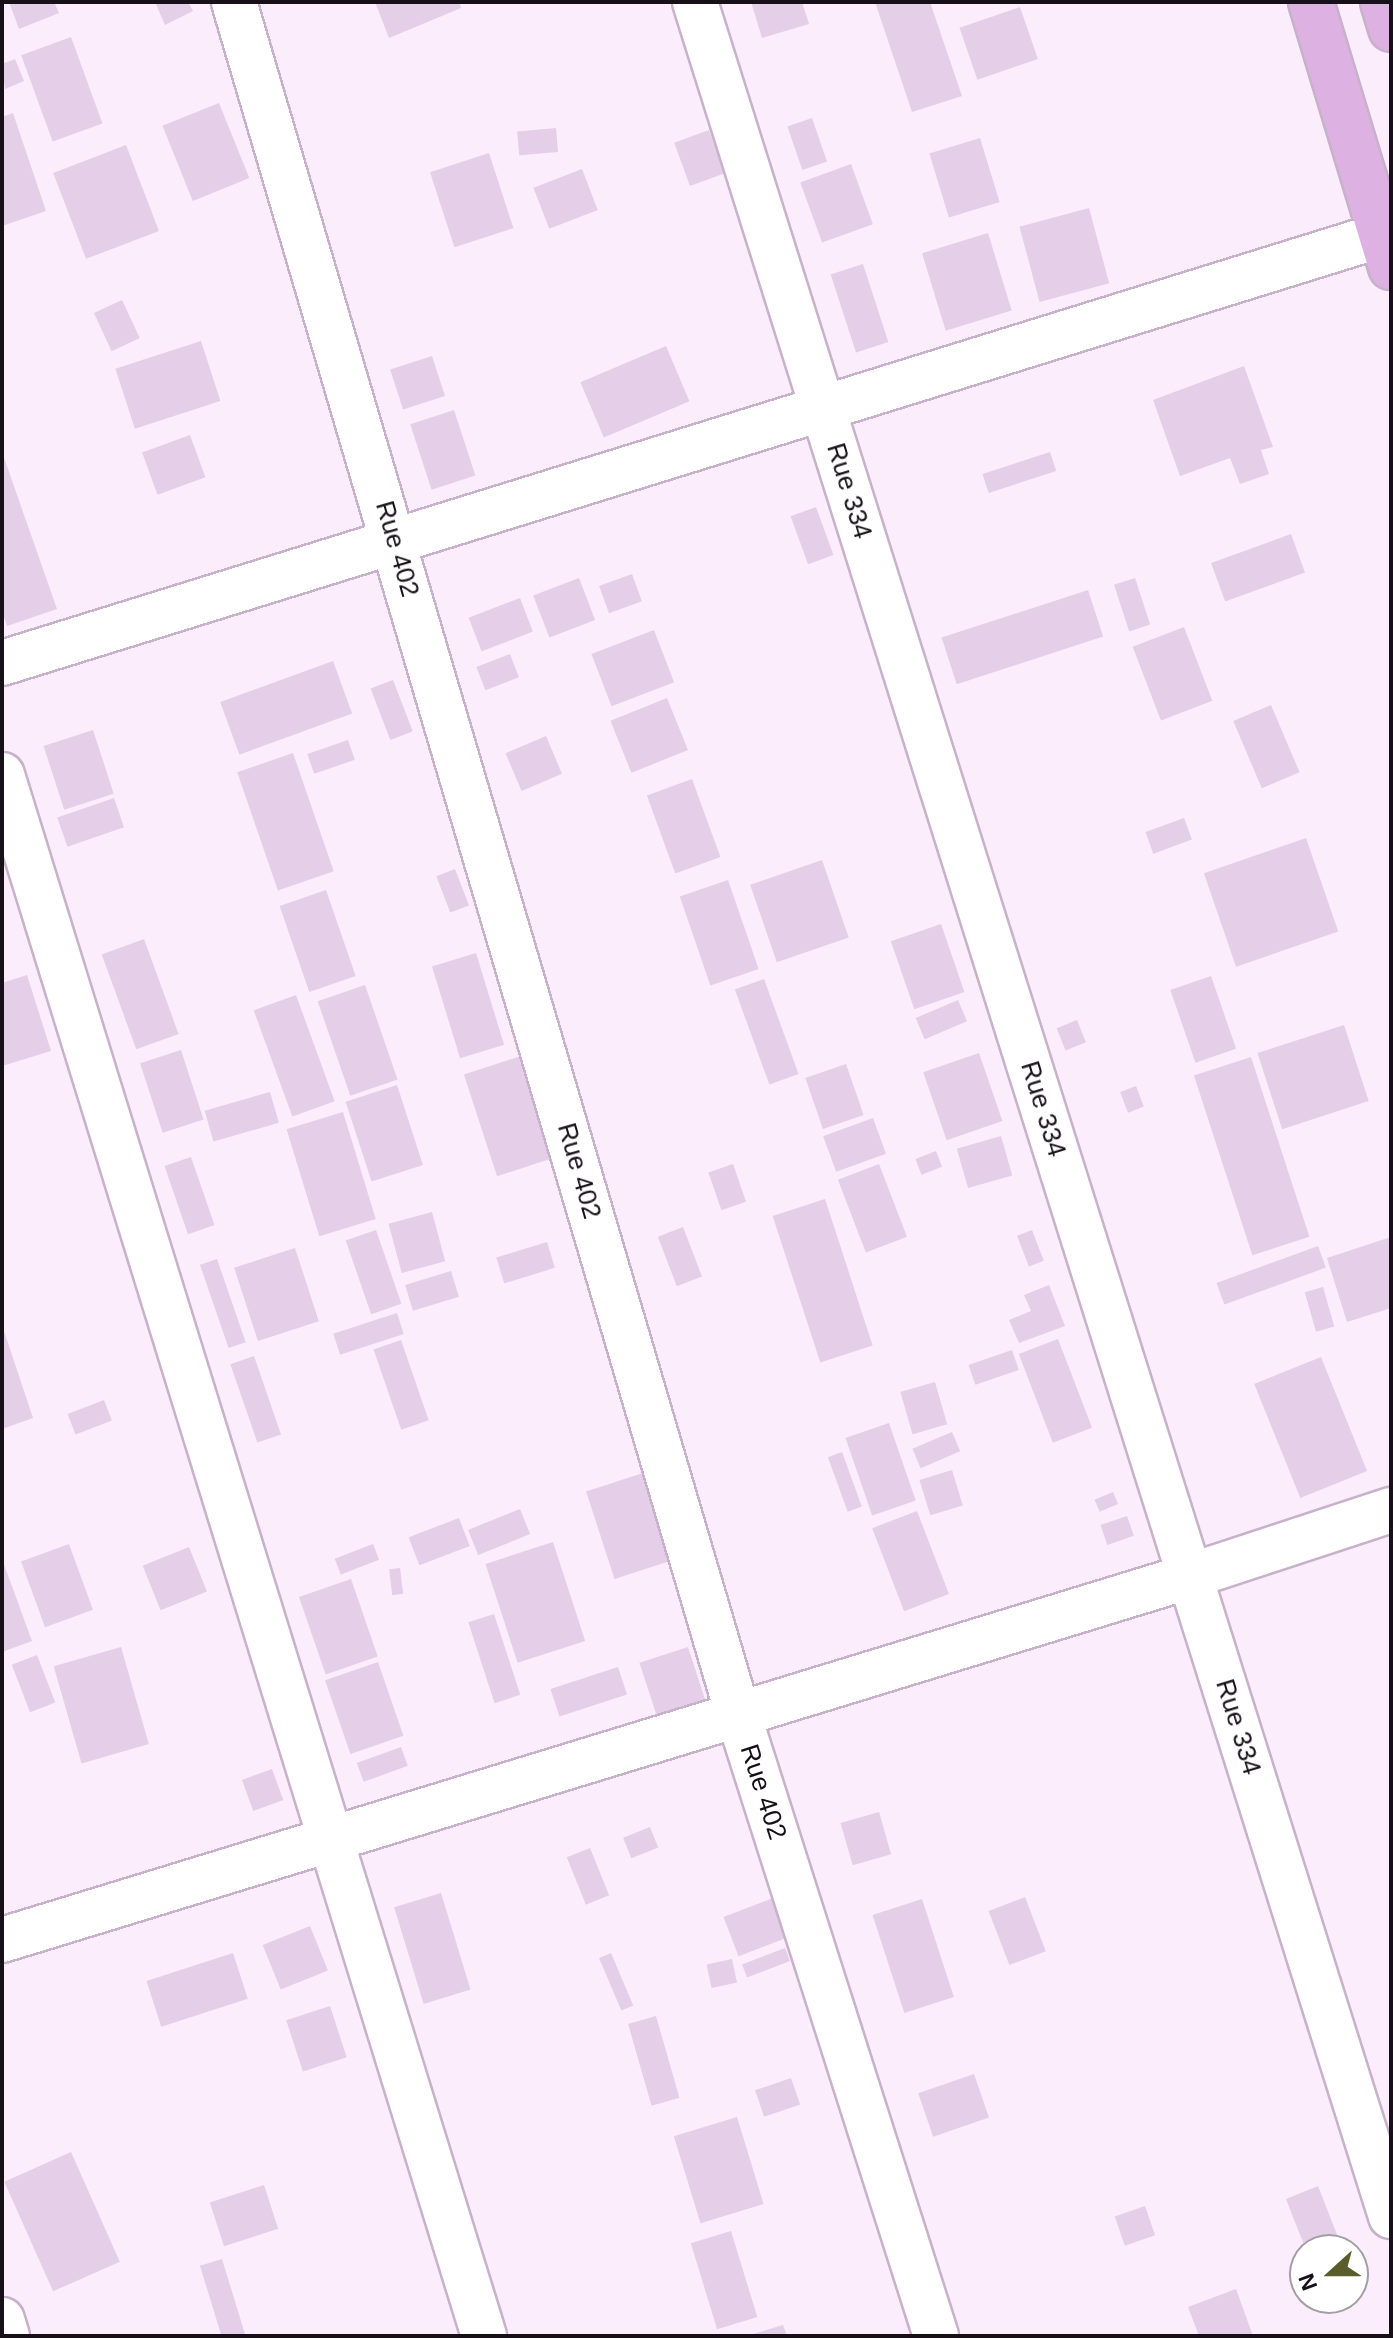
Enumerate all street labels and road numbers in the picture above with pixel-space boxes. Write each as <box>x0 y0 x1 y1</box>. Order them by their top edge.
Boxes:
street label: Rue 334 <box>820 439 878 543</box>
street label: Rue 402 <box>368 497 426 601</box>
street label: Rue 334 <box>1014 1057 1072 1161</box>
street label: Rue 402 <box>550 1119 608 1223</box>
street label: Rue 334 <box>1209 1675 1267 1779</box>
street label: Rue 402 <box>733 1740 793 1844</box>

